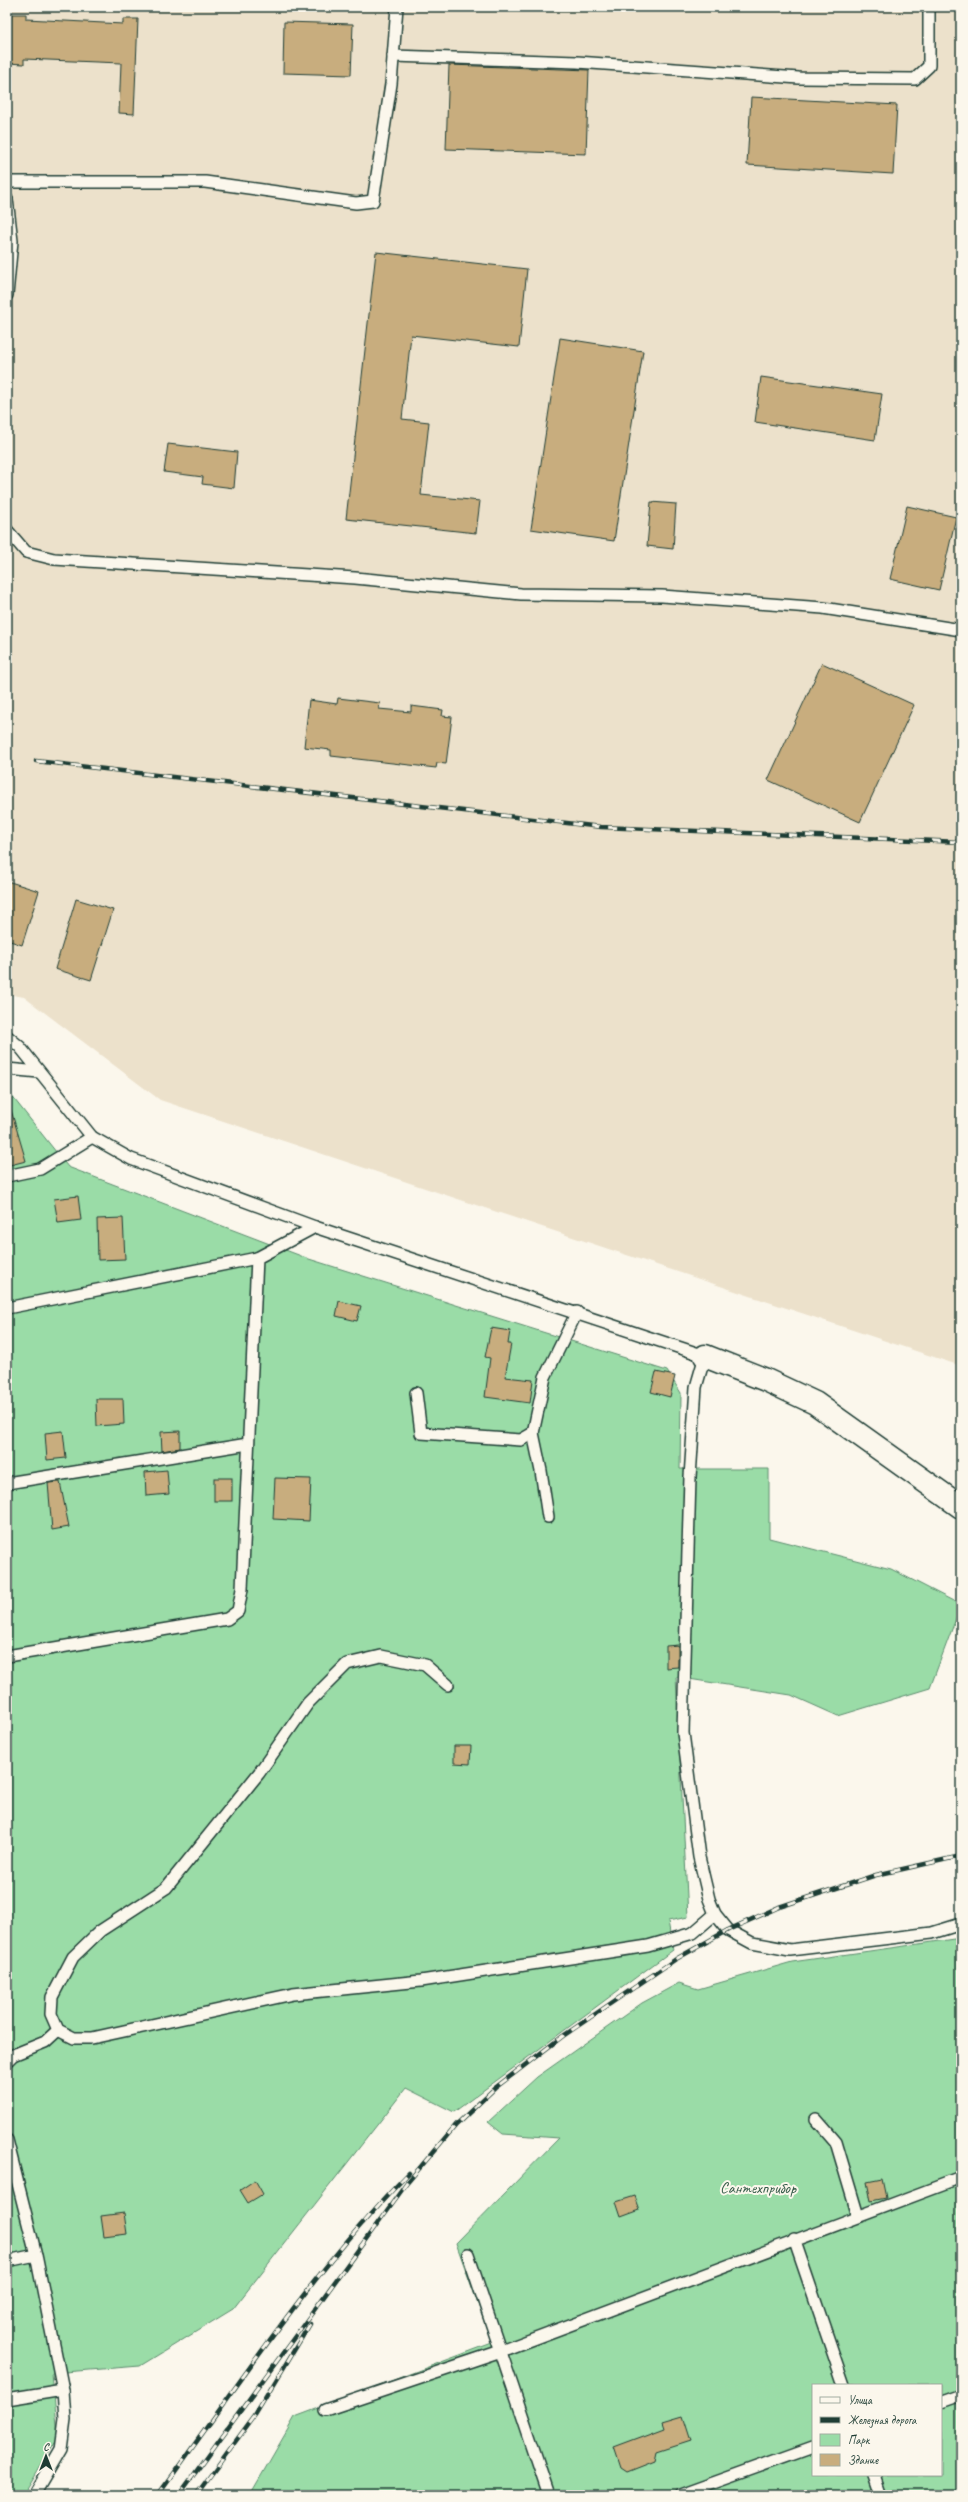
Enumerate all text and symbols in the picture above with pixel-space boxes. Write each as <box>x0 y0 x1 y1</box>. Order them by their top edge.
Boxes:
park label: Сантехприбор <box>720 2178 797 2198</box>
legend <box>812 2384 942 2476</box>
text: Улица <box>848 2392 873 2408</box>
text: Железная дорога <box>848 2412 917 2428</box>
text: Парк <box>848 2432 871 2448</box>
north arrow <box>26 2436 66 2476</box>
text: С <box>43 2439 50 2453</box>
text: Здание <box>848 2452 879 2468</box>

